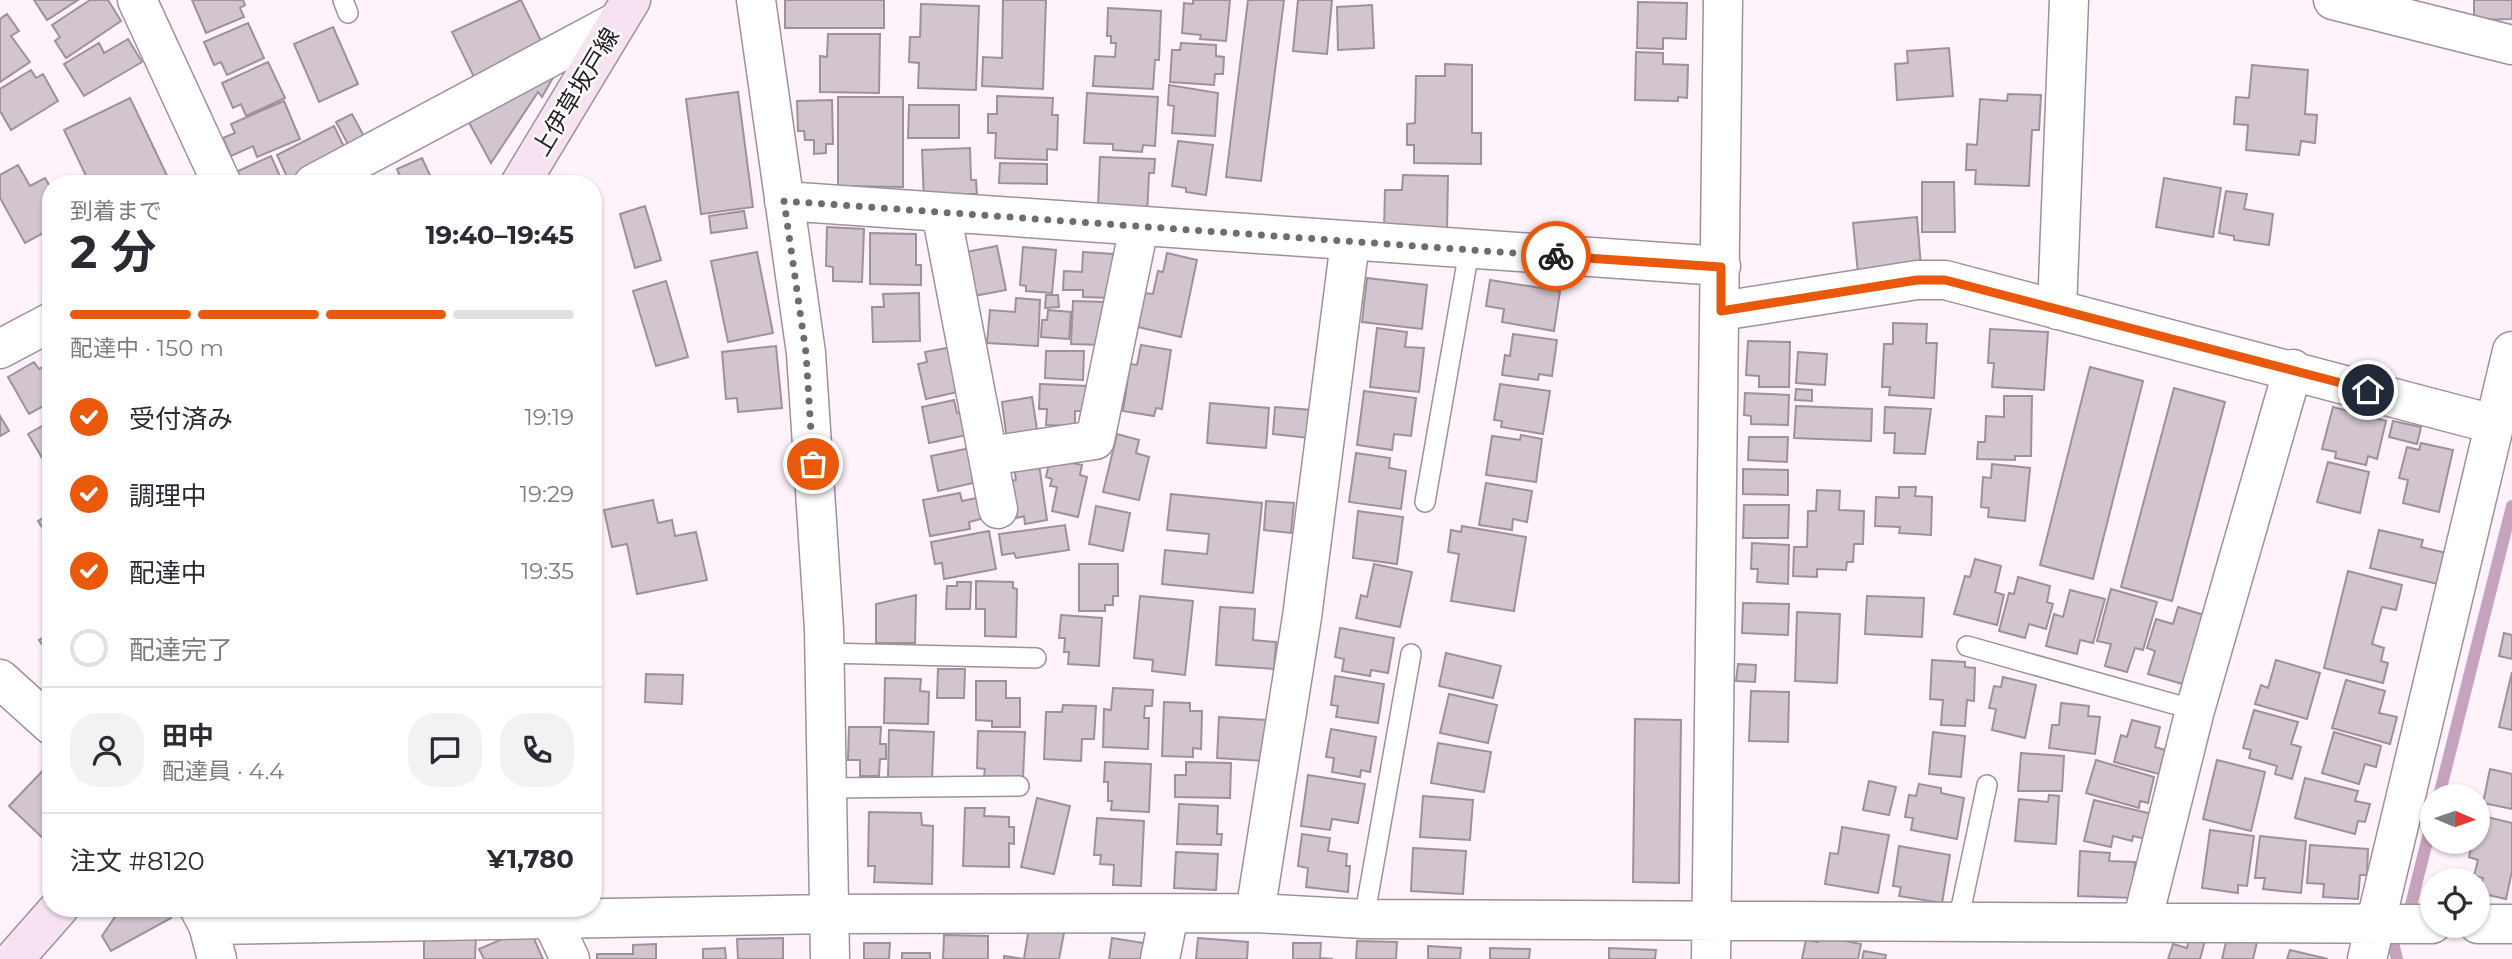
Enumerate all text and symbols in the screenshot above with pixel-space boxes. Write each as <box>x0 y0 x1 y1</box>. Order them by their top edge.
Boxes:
street label: 上伊草坂戸線 <box>526 23 625 161</box>
text: 到着まで <box>70 197 162 225</box>
text: 19:40–19:45 <box>425 219 574 251</box>
courier <box>1521 221 1591 291</box>
text: 2 分 <box>70 223 156 280</box>
icon: bike <box>1537 237 1575 275</box>
text: 配達中 · 150 m <box>70 334 224 362</box>
pin <box>2338 360 2398 420</box>
icon: home <box>2349 371 2387 409</box>
icon: check <box>70 398 108 436</box>
text: 受付済み <box>129 403 233 435</box>
text: 19:19 <box>525 403 574 431</box>
pin <box>783 434 843 494</box>
icon: bag <box>794 445 832 483</box>
icon: check <box>70 475 108 513</box>
text: 調理中 <box>129 480 207 512</box>
text: 19:29 <box>520 480 574 508</box>
icon: check <box>70 552 108 590</box>
text: 配達中 <box>129 557 207 589</box>
text: 19:35 <box>521 557 574 585</box>
text: 配達完了 <box>129 634 233 666</box>
button: person <box>70 713 144 787</box>
button: chat <box>408 713 482 787</box>
button: phone <box>500 713 574 787</box>
text: 田中 <box>162 720 214 752</box>
text: 配達員 · 4.4 <box>162 757 284 785</box>
north arrow <box>2420 784 2490 854</box>
map controls <box>2420 784 2490 938</box>
text: ¥1,780 <box>487 843 574 875</box>
text: 注文 #8120 <box>70 845 205 877</box>
button: locate <box>2420 868 2490 938</box>

